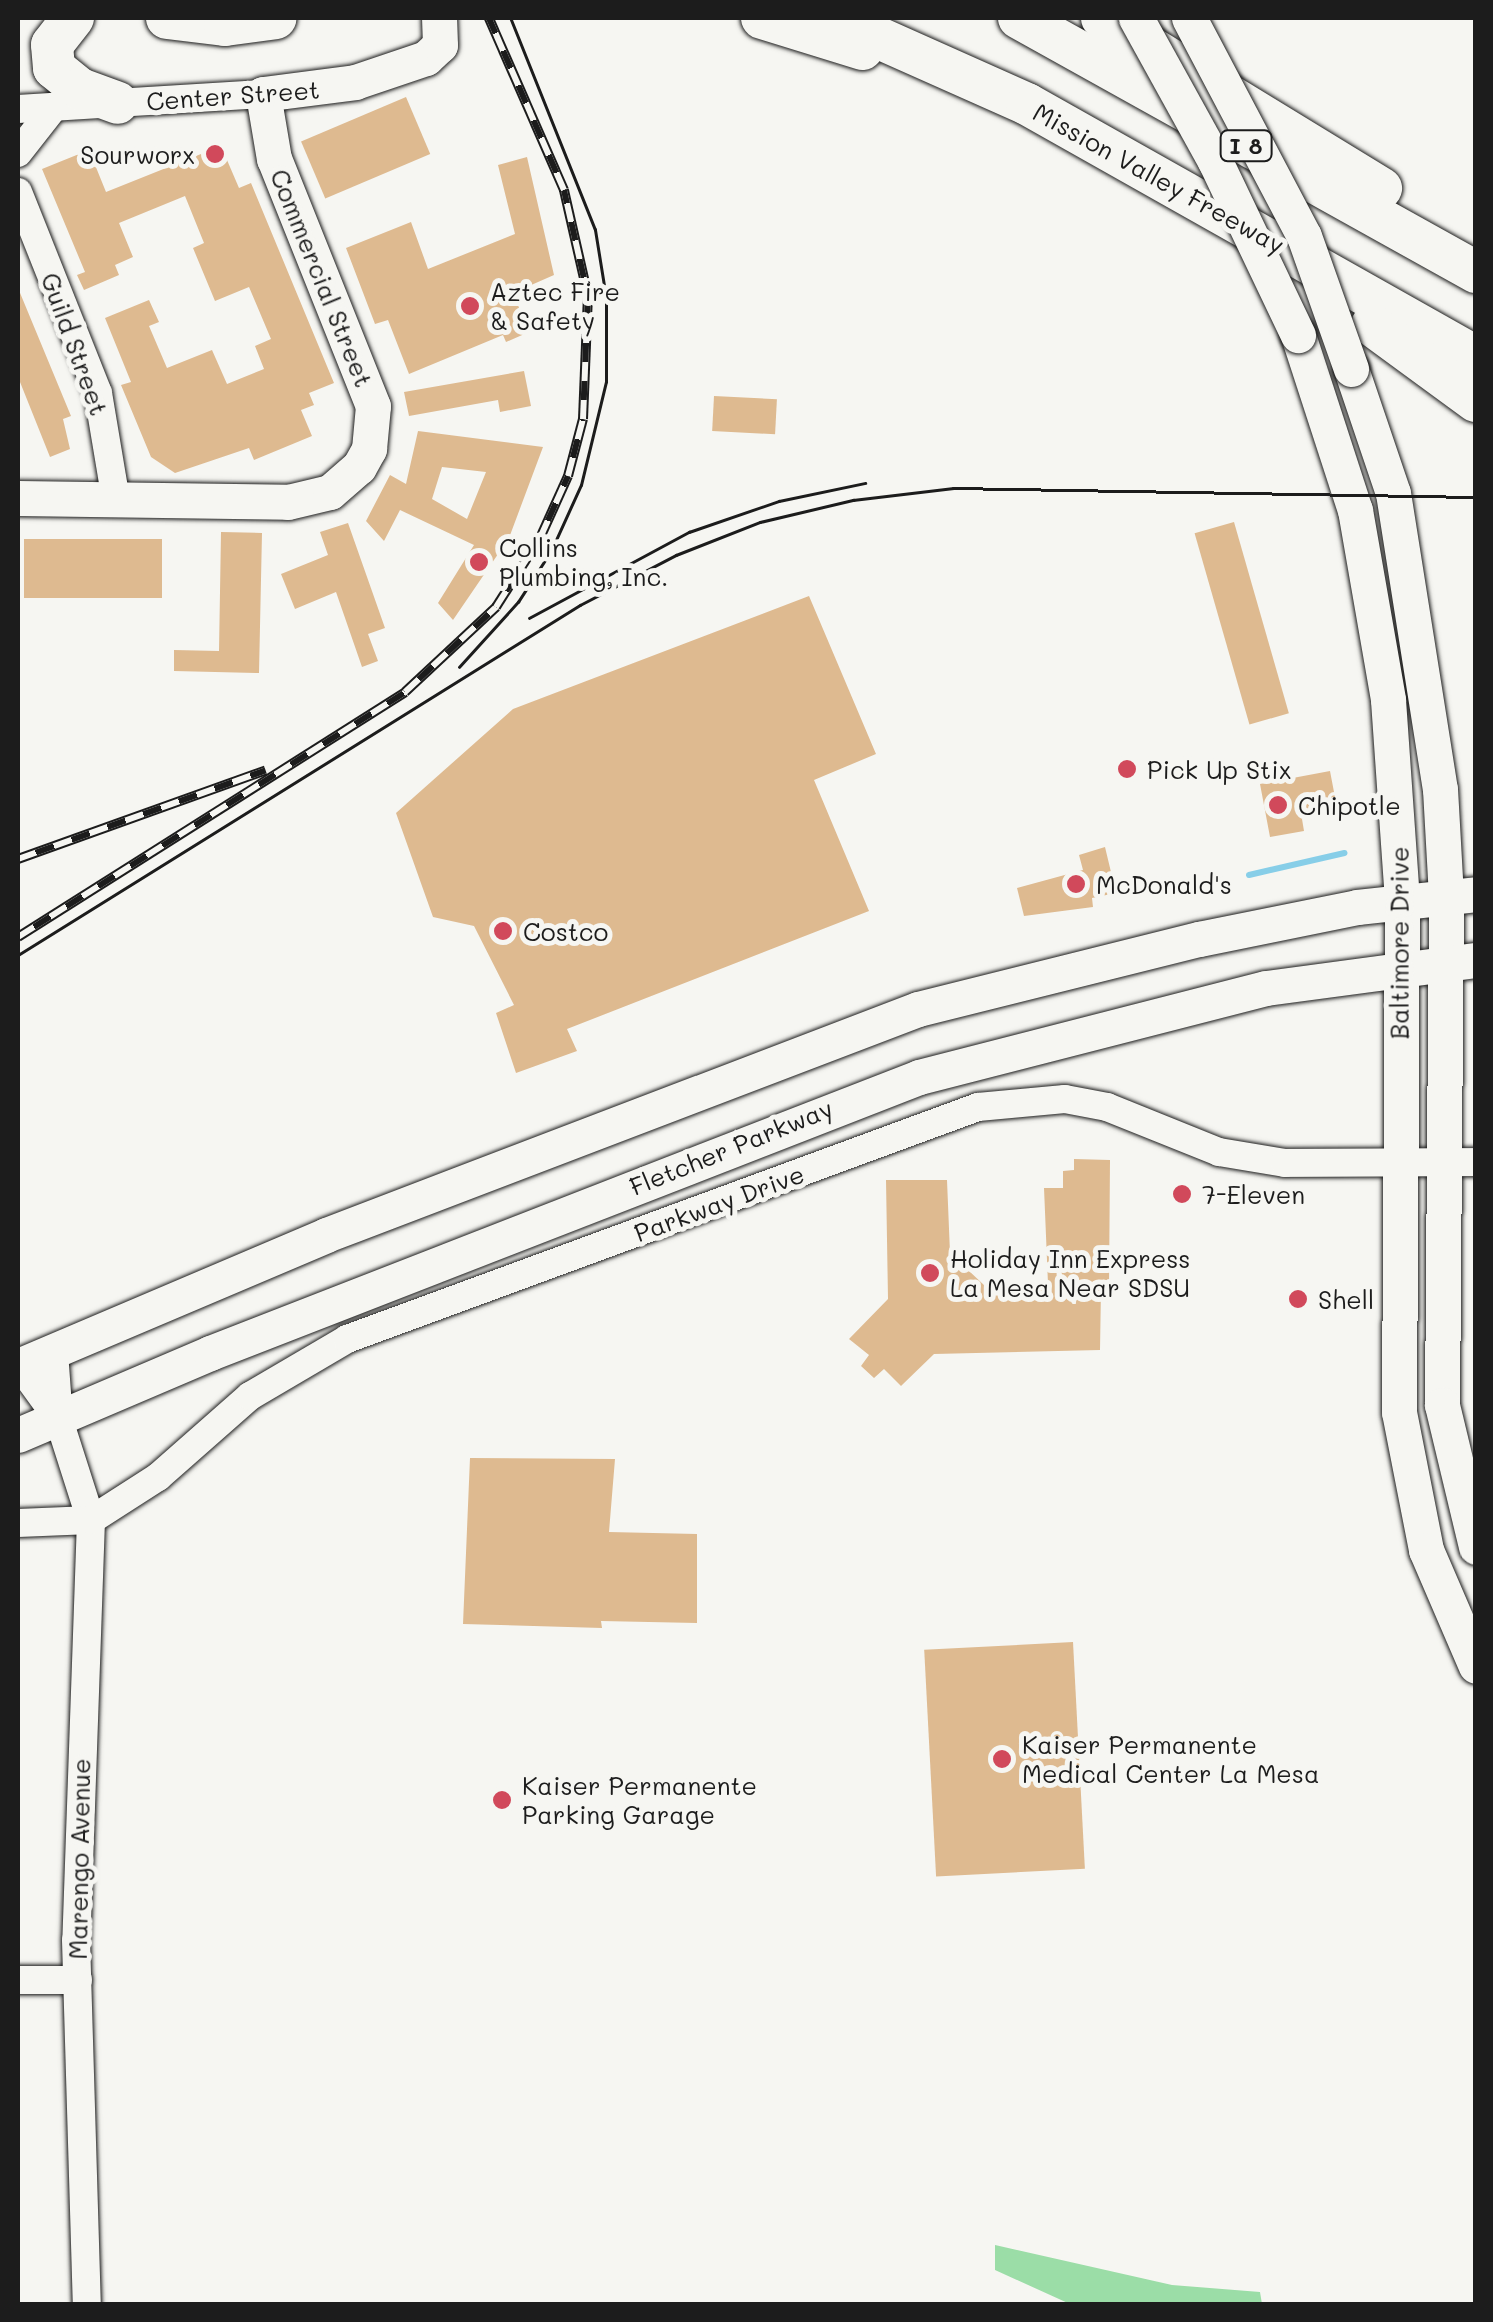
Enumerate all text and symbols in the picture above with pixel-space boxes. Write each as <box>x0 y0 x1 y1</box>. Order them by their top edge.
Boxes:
street label: Center Street <box>145 74 321 116</box>
street label: Mission Valley Freeway <box>1028 96 1290 260</box>
road number: I 8 <box>1218 129 1274 163</box>
place label: Sourworx <box>80 139 195 169</box>
marker: Sourworx <box>204 143 226 165</box>
street label: Commercial Street <box>265 165 379 391</box>
street label: Guild Street <box>35 269 115 419</box>
place label: Aztec Fire & Safety <box>490 277 620 336</box>
marker: Aztec Fire & Safety <box>459 295 481 317</box>
place label: Collins Plumbing, Inc. <box>499 533 668 592</box>
marker: Collins Plumbing, Inc. <box>468 551 490 573</box>
place label: Pick Up Stix <box>1147 754 1291 784</box>
marker: Pick Up Stix <box>1116 758 1138 780</box>
place label: Chipotle <box>1298 790 1401 820</box>
marker: Chipotle <box>1267 794 1289 816</box>
street label: Baltimore Drive <box>1384 847 1414 1039</box>
place label: McDonald's <box>1096 869 1232 899</box>
marker: McDonald's <box>1065 873 1087 895</box>
place label: Costco <box>523 916 608 946</box>
marker: Costco <box>492 920 514 942</box>
street label: Fletcher Parkway <box>625 1093 837 1201</box>
street label: Parkway Drive <box>630 1158 808 1248</box>
place label: 7-Eleven <box>1202 1179 1305 1209</box>
marker: 7-Eleven <box>1171 1183 1193 1205</box>
place label: Holiday Inn Express La Mesa Near SDSU <box>950 1244 1190 1303</box>
marker: Holiday Inn Express La Mesa Near SDSU <box>919 1262 941 1284</box>
place label: Shell <box>1318 1284 1374 1314</box>
marker: Shell <box>1287 1288 1309 1310</box>
place label: Kaiser Permanente Medical Center La Mesa <box>1022 1730 1319 1789</box>
marker: Kaiser Permanente Medical Center La Mesa <box>991 1748 1013 1770</box>
street label: Marengo Avenue <box>62 1758 96 1960</box>
place label: Kaiser Permanente Parking Garage <box>522 1771 757 1830</box>
marker: Kaiser Permanente Parking Garage <box>491 1789 513 1811</box>

